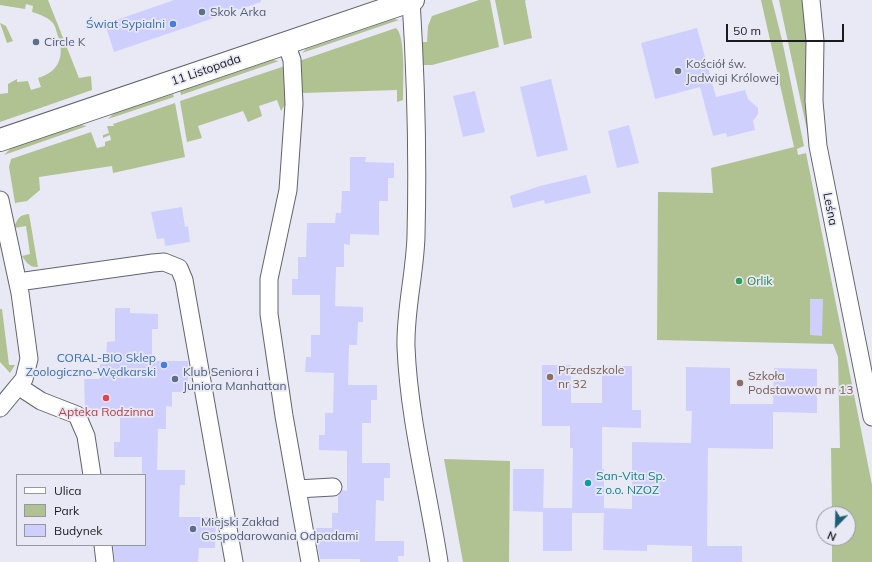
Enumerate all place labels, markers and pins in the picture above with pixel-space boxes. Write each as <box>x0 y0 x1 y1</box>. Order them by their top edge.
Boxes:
place label: Skok Arka <box>210 5 266 19</box>
marker: Skok Arka <box>197 7 207 17</box>
place label: Świat Sypialni <box>86 17 165 31</box>
marker: Świat Sypialni <box>168 19 178 29</box>
place label: Circle K <box>44 35 85 49</box>
marker: Circle K <box>31 37 41 47</box>
place label: Kościół św. Jadwigi Królowej <box>686 57 779 85</box>
marker: Kościół św. Jadwigi Królowej <box>673 66 683 76</box>
place label: Orlik <box>747 274 773 288</box>
marker: Orlik <box>734 276 744 286</box>
place label: CORAL-BIO Sklep Zoologiczno-Wędkarski <box>26 351 156 379</box>
marker: CORAL-BIO Sklep Zoologiczno-Wędkarski <box>159 360 169 370</box>
place label: Przedszkole nr 32 <box>558 363 624 391</box>
place label: Klub Seniora i Juniora Manhattan <box>183 365 286 393</box>
place label: Szkoła Podstawowa nr 13 <box>748 369 853 397</box>
marker: Przedszkole nr 32 <box>545 372 555 382</box>
marker: Klub Seniora i Juniora Manhattan <box>170 374 180 384</box>
marker: Szkoła Podstawowa nr 13 <box>735 378 745 388</box>
marker: Apteka Rodzinna <box>101 393 111 403</box>
place label: Apteka Rodzinna <box>58 405 154 419</box>
place label: San-Vita Sp. z o.o. NZOZ <box>596 469 665 497</box>
marker: San-Vita Sp. z o.o. NZOZ <box>583 478 593 488</box>
place label: Miejski Zakład Gospodarowania Odpadami <box>201 515 358 543</box>
marker: Miejski Zakład Gospodarowania Odpadami <box>188 524 198 534</box>

